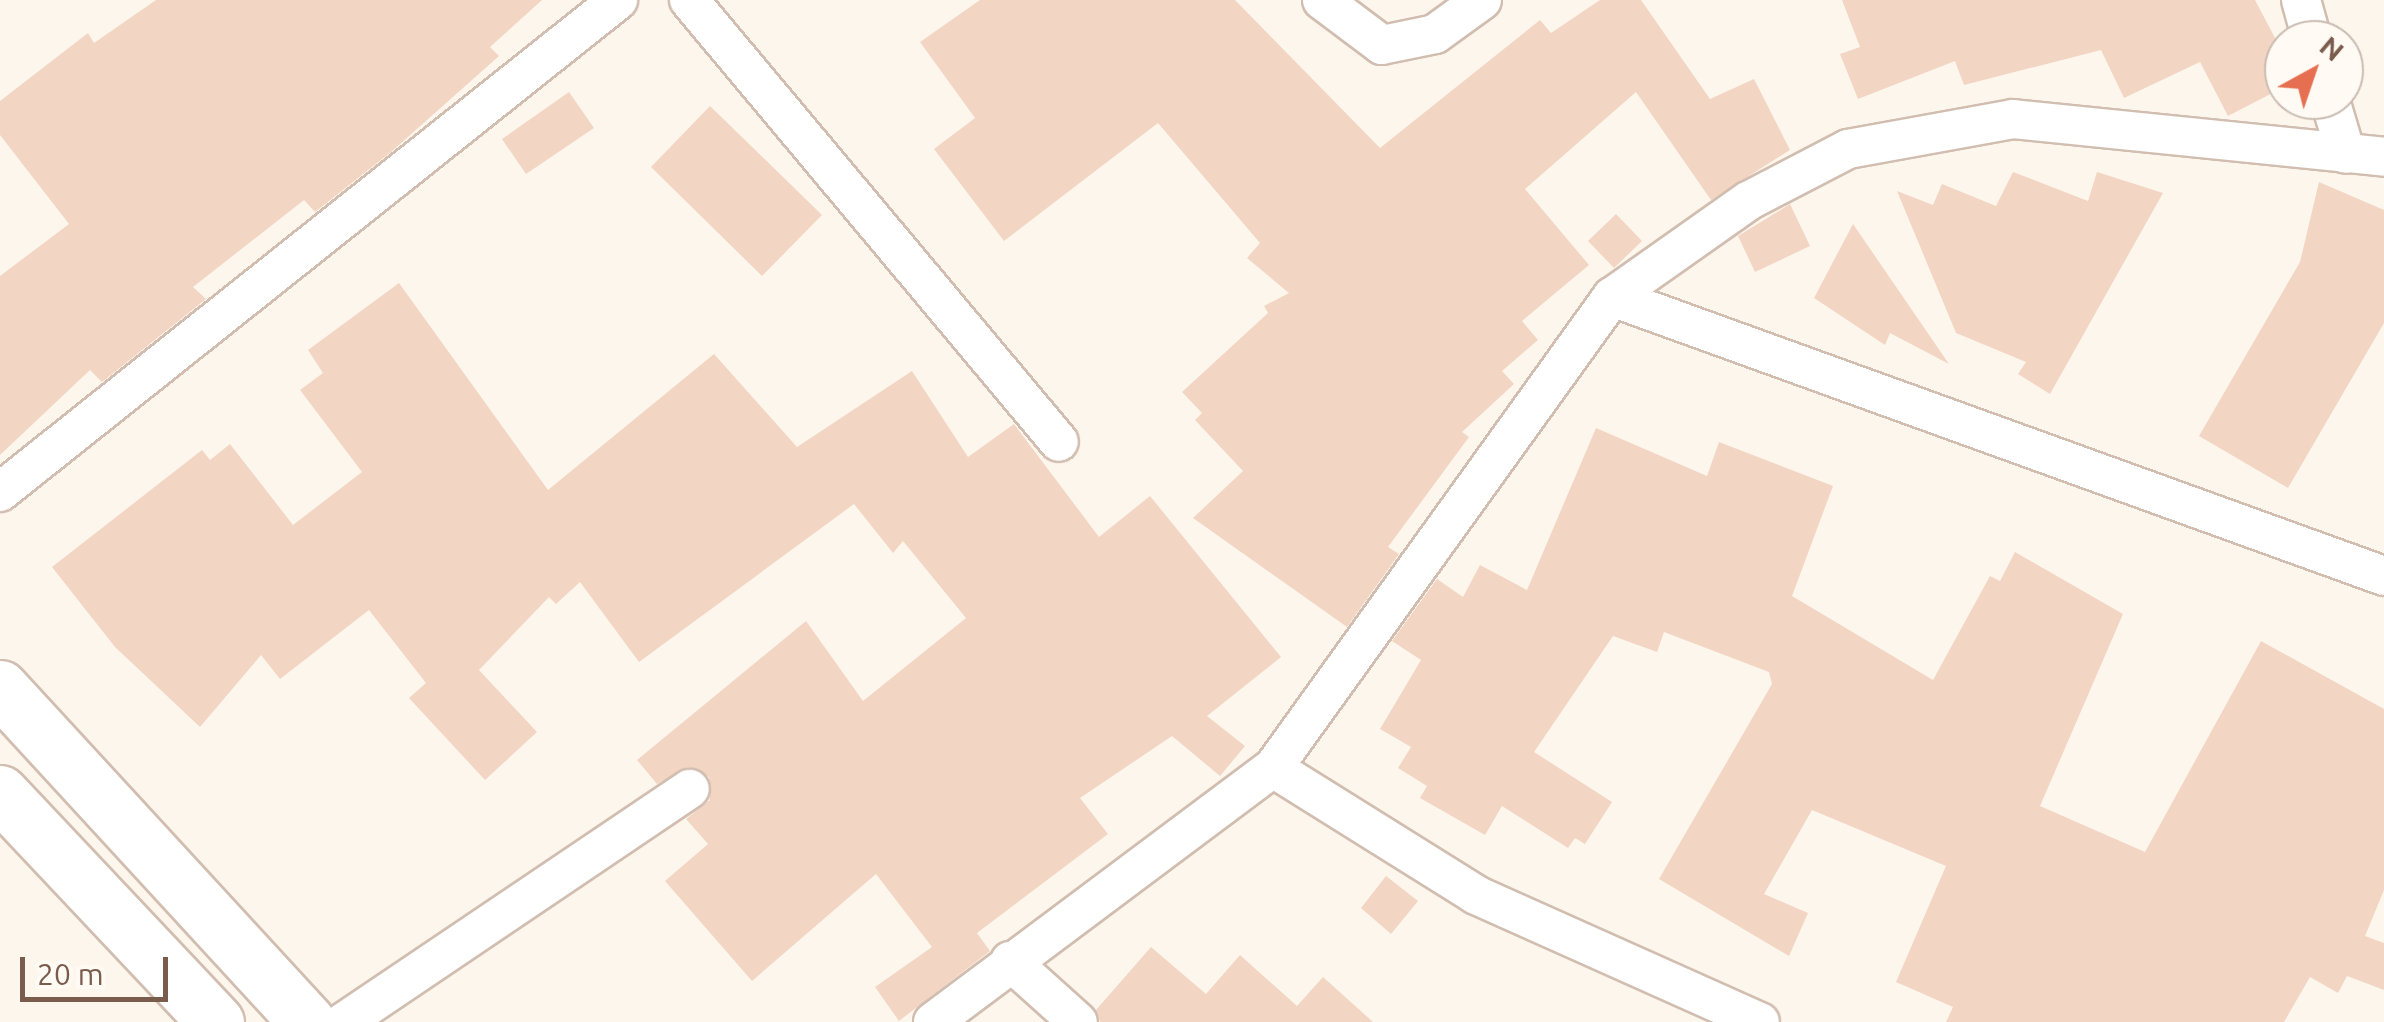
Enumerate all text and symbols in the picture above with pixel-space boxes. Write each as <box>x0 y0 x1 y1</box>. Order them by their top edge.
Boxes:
north arrow <box>2264 20 2364 120</box>
text: N <box>2314 30 2350 67</box>
scale bar <box>25 937 172 999</box>
text: 20 m <box>37 957 104 991</box>

